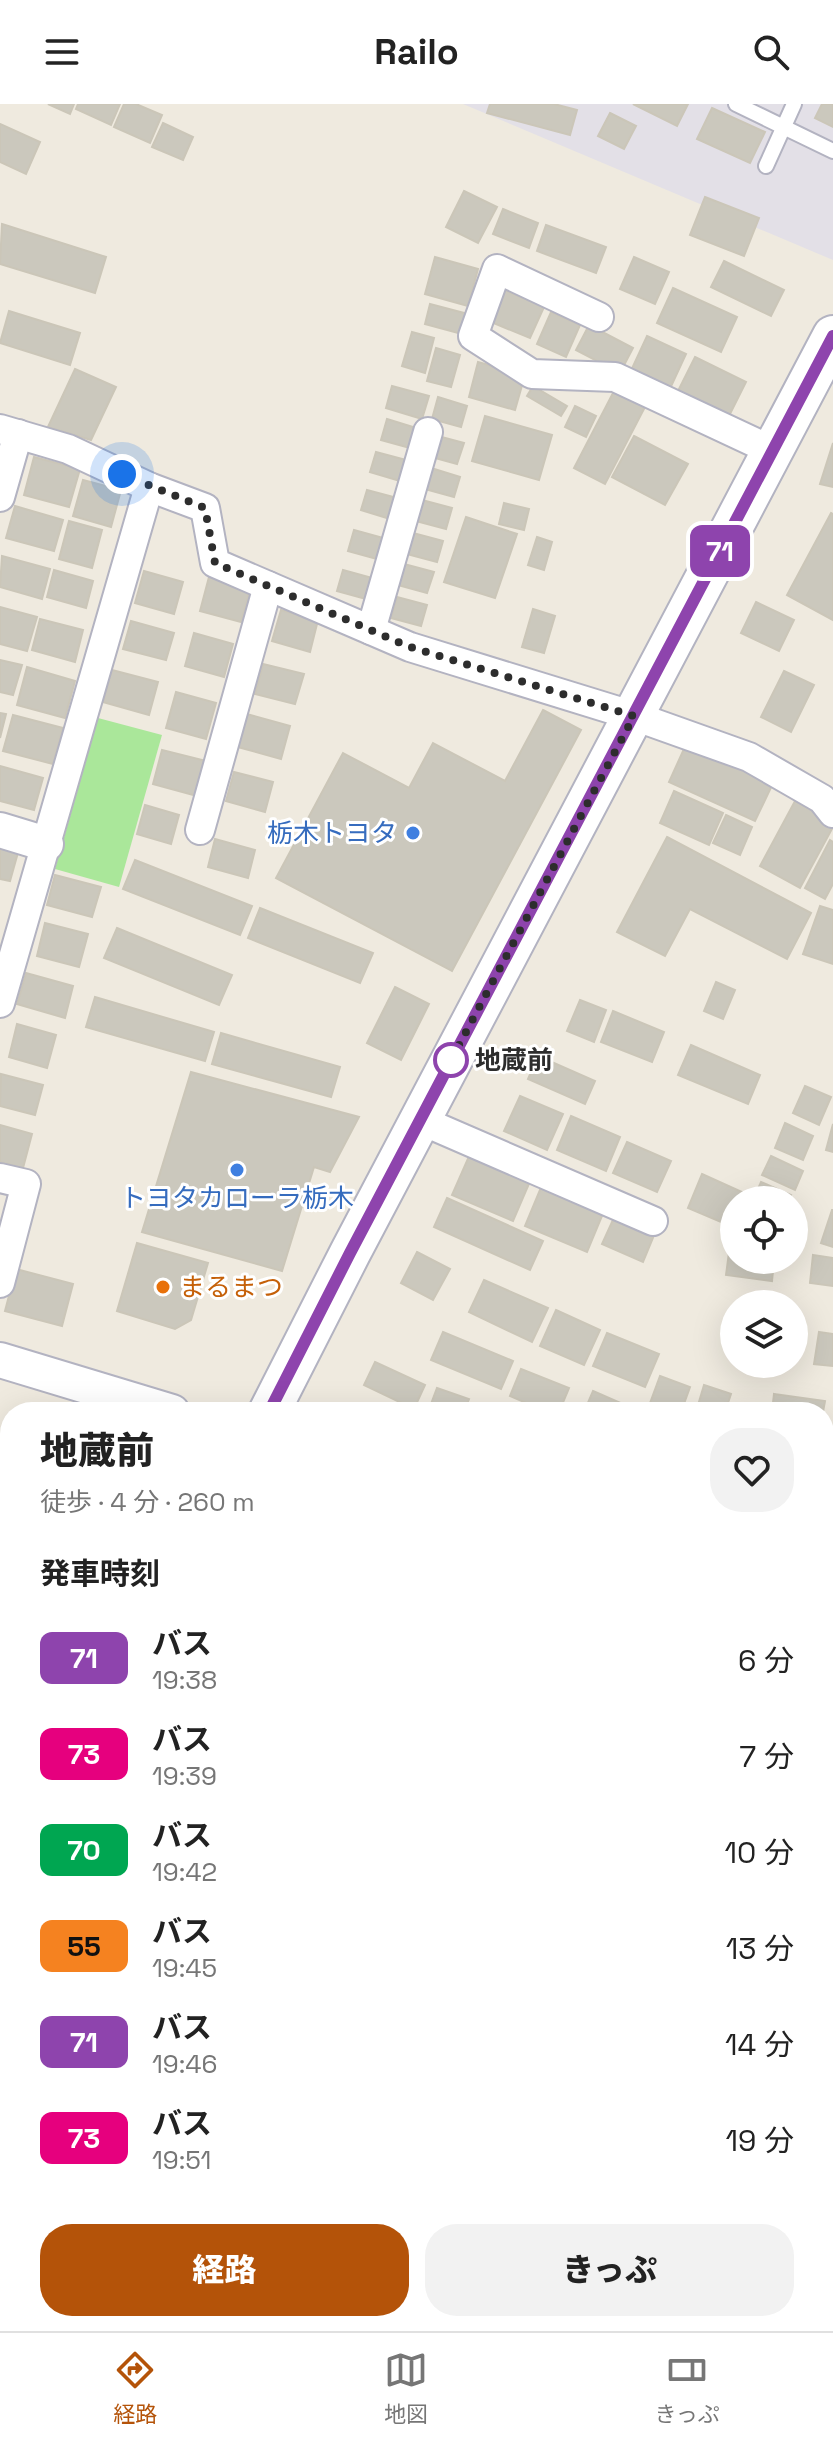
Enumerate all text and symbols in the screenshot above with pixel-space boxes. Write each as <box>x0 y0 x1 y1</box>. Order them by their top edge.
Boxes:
text: Railo <box>374 29 459 75</box>
icon: menu <box>40 30 84 74</box>
icon: search <box>749 30 793 74</box>
your location <box>102 454 142 494</box>
line badge: 71 <box>684 525 756 577</box>
text: 71 <box>706 533 734 569</box>
place label: 栃木トヨタ <box>267 816 397 850</box>
marker: 栃木トヨタ <box>404 824 422 842</box>
marker: 地蔵前 <box>434 1043 468 1077</box>
place label: 地蔵前 <box>475 1043 553 1077</box>
marker: トヨタカローラ栃木 <box>228 1161 246 1179</box>
place label: トヨタカローラ栃木 <box>120 1181 354 1215</box>
map controls <box>720 1186 808 1378</box>
button: locate <box>720 1186 808 1274</box>
place label: まるまつ <box>179 1270 283 1304</box>
marker: まるまつ <box>154 1278 172 1296</box>
button: layers <box>720 1290 808 1378</box>
text: 地蔵前 <box>40 1427 154 1475</box>
button: heart <box>710 1428 794 1512</box>
text: 徒歩 · 4 分 · 260 m <box>40 1485 255 1519</box>
text: 発車時刻 <box>40 1554 160 1593</box>
text: バス <box>152 1624 212 1663</box>
text: 71 <box>70 1640 98 1676</box>
text: 6 分 <box>738 1641 794 1680</box>
text: 19:38 <box>152 1663 217 1697</box>
text: バス <box>152 1720 212 1759</box>
text: 73 <box>68 1736 100 1772</box>
text: 7 分 <box>739 1737 794 1776</box>
text: 19:39 <box>152 1759 217 1793</box>
text: バス <box>152 1816 212 1855</box>
text: 70 <box>67 1832 101 1868</box>
text: 10 分 <box>725 1833 794 1872</box>
text: 19:42 <box>152 1855 217 1889</box>
text: バス <box>152 1912 212 1951</box>
text: 55 <box>67 1928 101 1964</box>
text: 13 分 <box>726 1929 794 1968</box>
text: 19:45 <box>152 1951 217 1985</box>
text: バス <box>152 2008 212 2047</box>
text: 71 <box>70 2024 98 2060</box>
text: 14 分 <box>725 2025 794 2064</box>
text: 19:46 <box>152 2047 218 2081</box>
text: バス <box>152 2104 212 2143</box>
text: 73 <box>68 2120 100 2156</box>
text: 19 分 <box>725 2121 794 2160</box>
text: 19:51 <box>152 2143 211 2177</box>
button: 経路 <box>40 2224 409 2316</box>
button: きっぷ <box>425 2224 794 2316</box>
tab: 経路 <box>113 2348 157 2428</box>
tab: 地図 <box>384 2348 428 2428</box>
tab: きっぷ <box>655 2348 720 2428</box>

